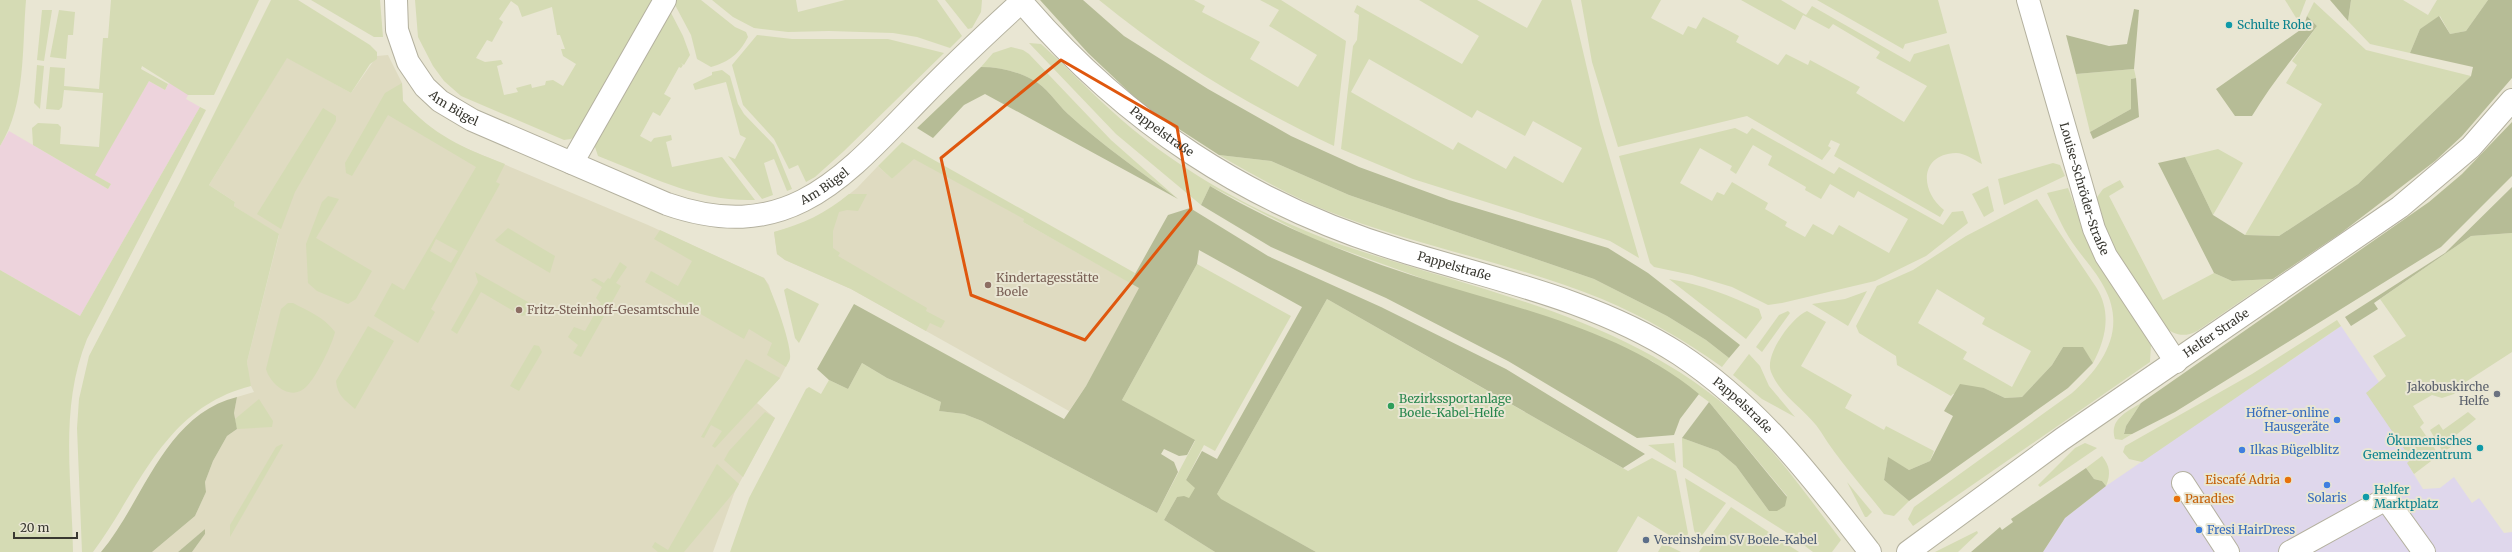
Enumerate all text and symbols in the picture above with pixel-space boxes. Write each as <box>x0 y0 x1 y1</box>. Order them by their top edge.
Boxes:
place label: Schulte Rohe <box>2237 17 2312 32</box>
marker: Schulte Rohe <box>2224 20 2234 30</box>
street label: Am Bügel <box>425 86 481 129</box>
street label: Pappelstraße <box>1127 103 1197 160</box>
street label: Louise-Schröder-Straße <box>2057 121 2113 257</box>
street label: Am Bügel <box>797 164 852 208</box>
street label: Pappelstraße <box>1416 248 1493 283</box>
place label: Kindertagesstätte Boele <box>996 270 1099 299</box>
marker: Kindertagesstätte Boele <box>983 280 993 290</box>
place label: Fritz-Steinhoff-Gesamtschule <box>527 302 699 317</box>
marker: Fritz-Steinhoff-Gesamtschule <box>514 305 524 315</box>
street label: Helfer Straße <box>2180 305 2252 360</box>
street label: Pappelstraße <box>1710 374 1776 436</box>
place label: Jakobuskirche Helfe <box>2406 379 2489 408</box>
marker: Jakobuskirche Helfe <box>2492 389 2502 399</box>
place label: Bezirkssportanlage Boele-Kabel-Helfe <box>1399 391 1511 420</box>
marker: Bezirkssportanlage Boele-Kabel-Helfe <box>1386 401 1396 411</box>
place label: Höfner-online Hausgeräte <box>2246 405 2329 434</box>
marker: Höfner-online Hausgeräte <box>2332 415 2342 425</box>
place label: Ökumenisches Gemeindezentrum <box>2363 433 2472 462</box>
place label: Ilkas Bügelblitz <box>2250 442 2340 457</box>
marker: Ökumenisches Gemeindezentrum <box>2475 443 2485 453</box>
marker: Ilkas Bügelblitz <box>2237 445 2247 455</box>
place label: Eiscafé Adria <box>2205 472 2281 487</box>
marker: Eiscafé Adria <box>2283 475 2293 485</box>
marker: Solaris <box>2322 480 2332 490</box>
place label: Helfer Marktplatz <box>2374 482 2439 511</box>
place label: Solaris <box>2307 490 2347 505</box>
place label: Paradies <box>2185 491 2234 506</box>
marker: Helfer Marktplatz <box>2361 492 2371 502</box>
marker: Paradies <box>2172 494 2182 504</box>
scale bar <box>14 514 77 540</box>
text: 20 m <box>20 520 49 535</box>
place label: Fresi HairDress <box>2207 522 2295 537</box>
marker: Fresi HairDress <box>2194 525 2204 535</box>
place label: Vereinsheim SV Boele-Kabel <box>1653 532 1817 547</box>
marker: Vereinsheim SV Boele-Kabel <box>1641 535 1651 545</box>

